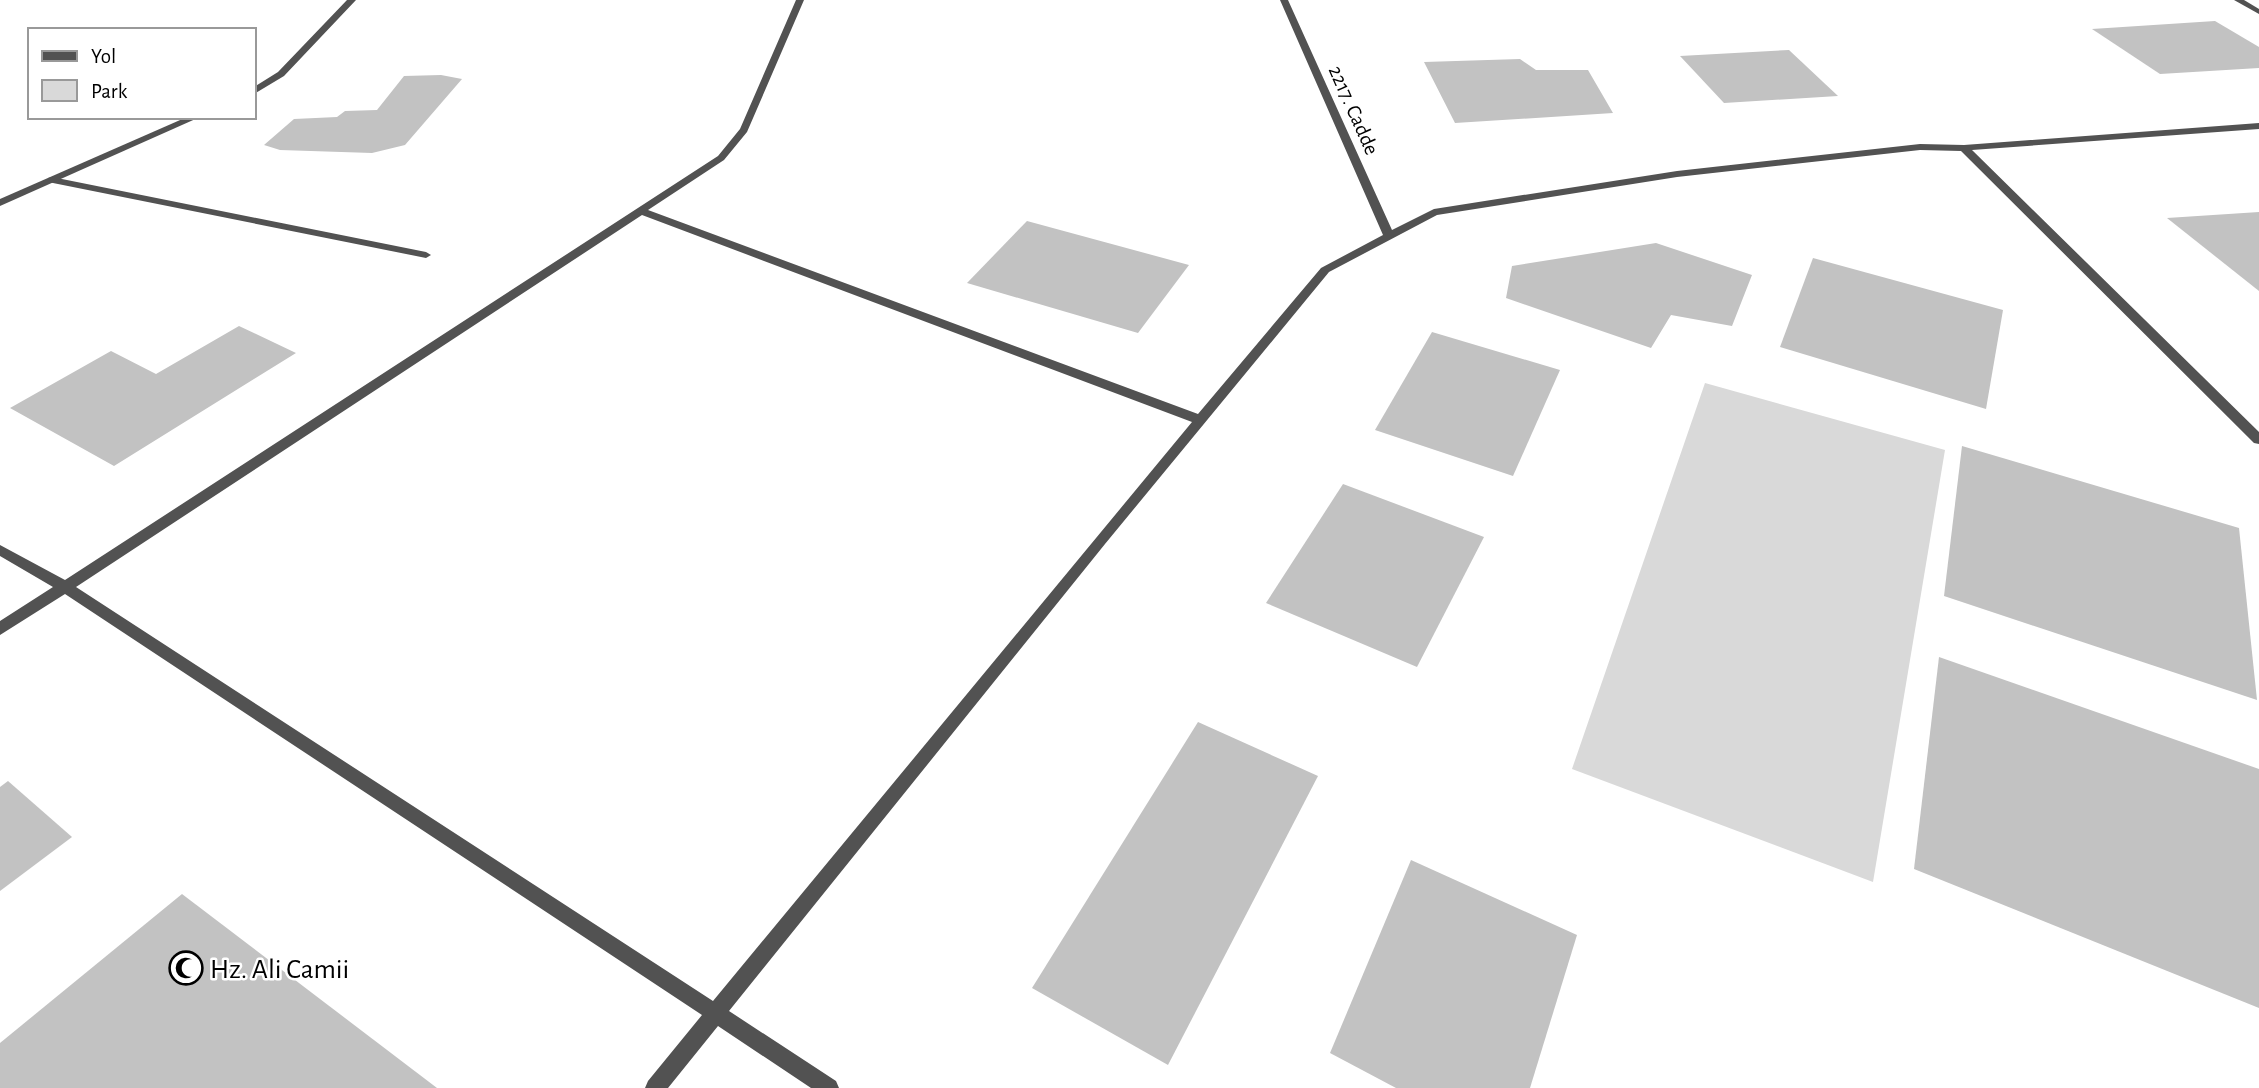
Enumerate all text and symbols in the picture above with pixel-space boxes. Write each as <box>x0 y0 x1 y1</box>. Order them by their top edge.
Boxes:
legend <box>28 28 256 119</box>
text: Yol <box>91 46 116 67</box>
street label: 2217. Cadde <box>1325 62 1383 158</box>
text: Park <box>91 81 128 102</box>
mosque icon: Hz. Ali Camii <box>167 949 205 987</box>
place label: Hz. Ali Camii <box>210 956 349 984</box>

